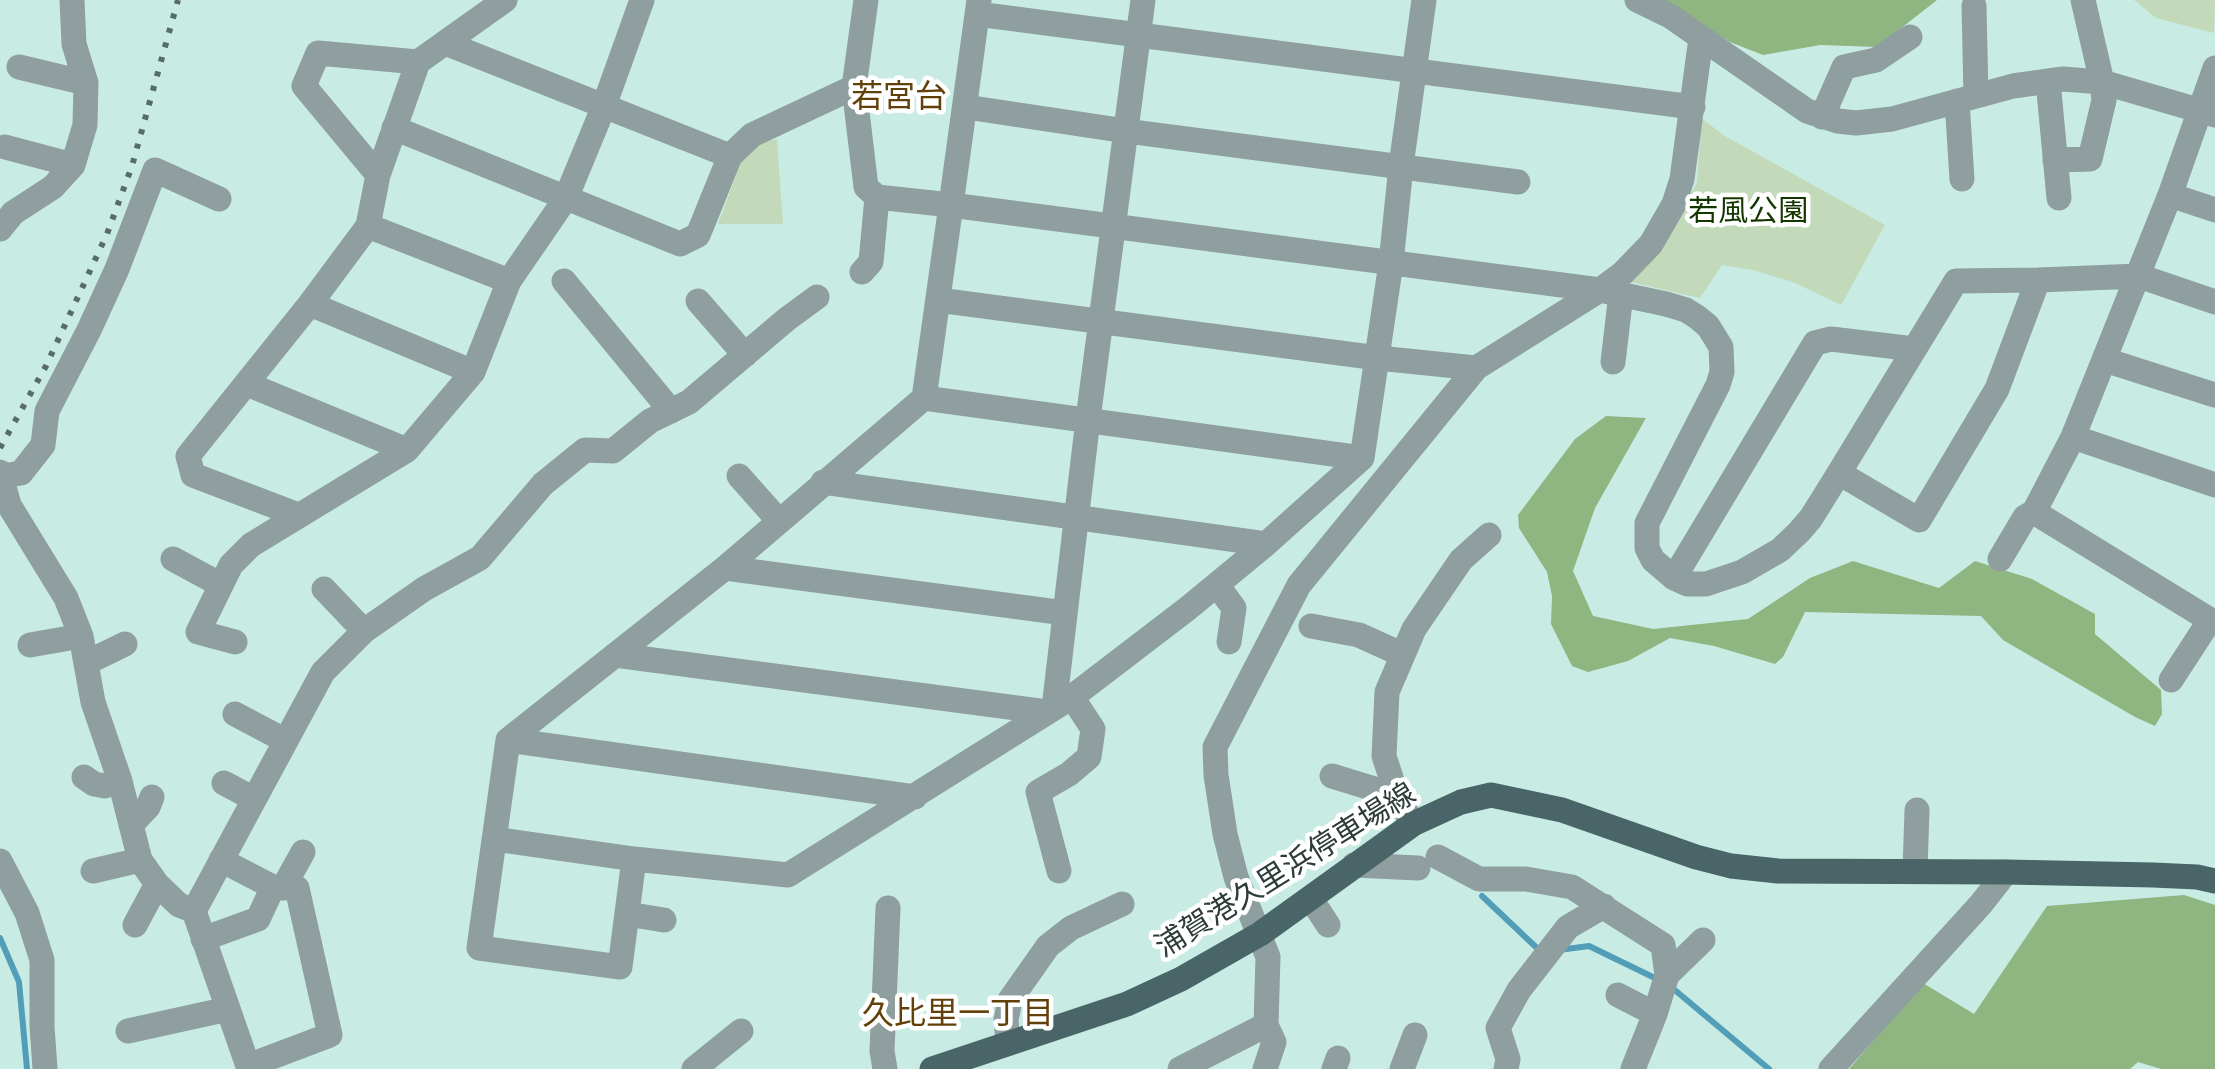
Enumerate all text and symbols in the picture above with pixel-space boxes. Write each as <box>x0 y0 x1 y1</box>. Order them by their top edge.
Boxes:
district label: 若宮台 <box>851 79 947 117</box>
park label: 若風公園 <box>1688 194 1808 230</box>
street label: 浦賀港久里浜停車場線 <box>1149 776 1423 966</box>
district label: 久比里一丁目 <box>862 996 1054 1034</box>

